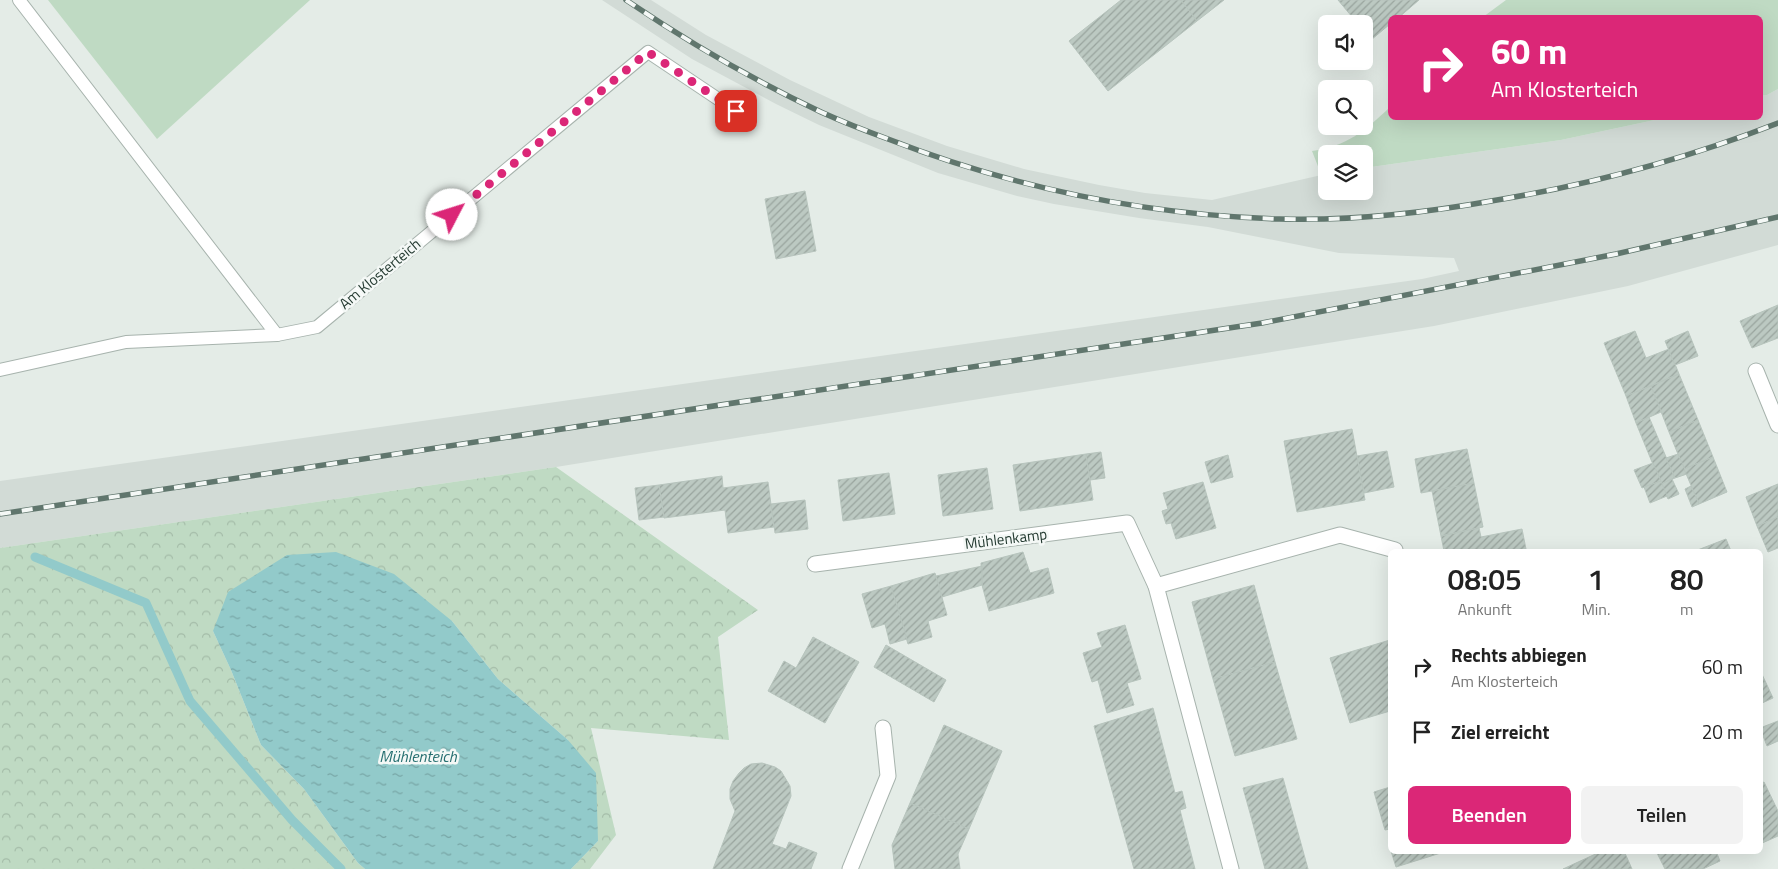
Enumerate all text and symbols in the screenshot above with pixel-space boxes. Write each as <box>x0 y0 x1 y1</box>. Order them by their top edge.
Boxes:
map controls <box>1318 15 1373 200</box>
button: sound <box>1318 15 1373 70</box>
text: 60 m <box>1491 24 1567 78</box>
icon: right <box>1408 35 1473 100</box>
text: Am Klosterteich <box>1491 72 1638 106</box>
button: search <box>1318 80 1373 135</box>
pin <box>715 90 757 132</box>
icon: arrive <box>722 97 750 125</box>
button: layers <box>1318 145 1373 200</box>
position arrow <box>425 188 477 240</box>
street label: Am Klosterteich <box>334 233 426 315</box>
street label: Mühlenkamp <box>963 522 1049 555</box>
text: 08:05 <box>1448 556 1522 602</box>
text: 1 <box>1587 556 1604 602</box>
text: 80 <box>1670 556 1703 602</box>
text: Ankunft <box>1458 597 1512 621</box>
text: Min. <box>1581 597 1610 621</box>
text: m <box>1680 597 1693 621</box>
text: Rechts abbiegen <box>1451 640 1587 669</box>
text: 60 m <box>1702 652 1743 681</box>
icon: right <box>1408 653 1436 681</box>
text: Am Klosterteich <box>1451 669 1558 693</box>
text: Ziel erreicht <box>1451 717 1549 746</box>
text: 20 m <box>1702 717 1743 746</box>
icon: arrive <box>1408 718 1436 746</box>
water label: Mühlenteich <box>379 744 458 768</box>
button: Beenden <box>1408 786 1571 844</box>
button: Teilen <box>1581 786 1743 844</box>

